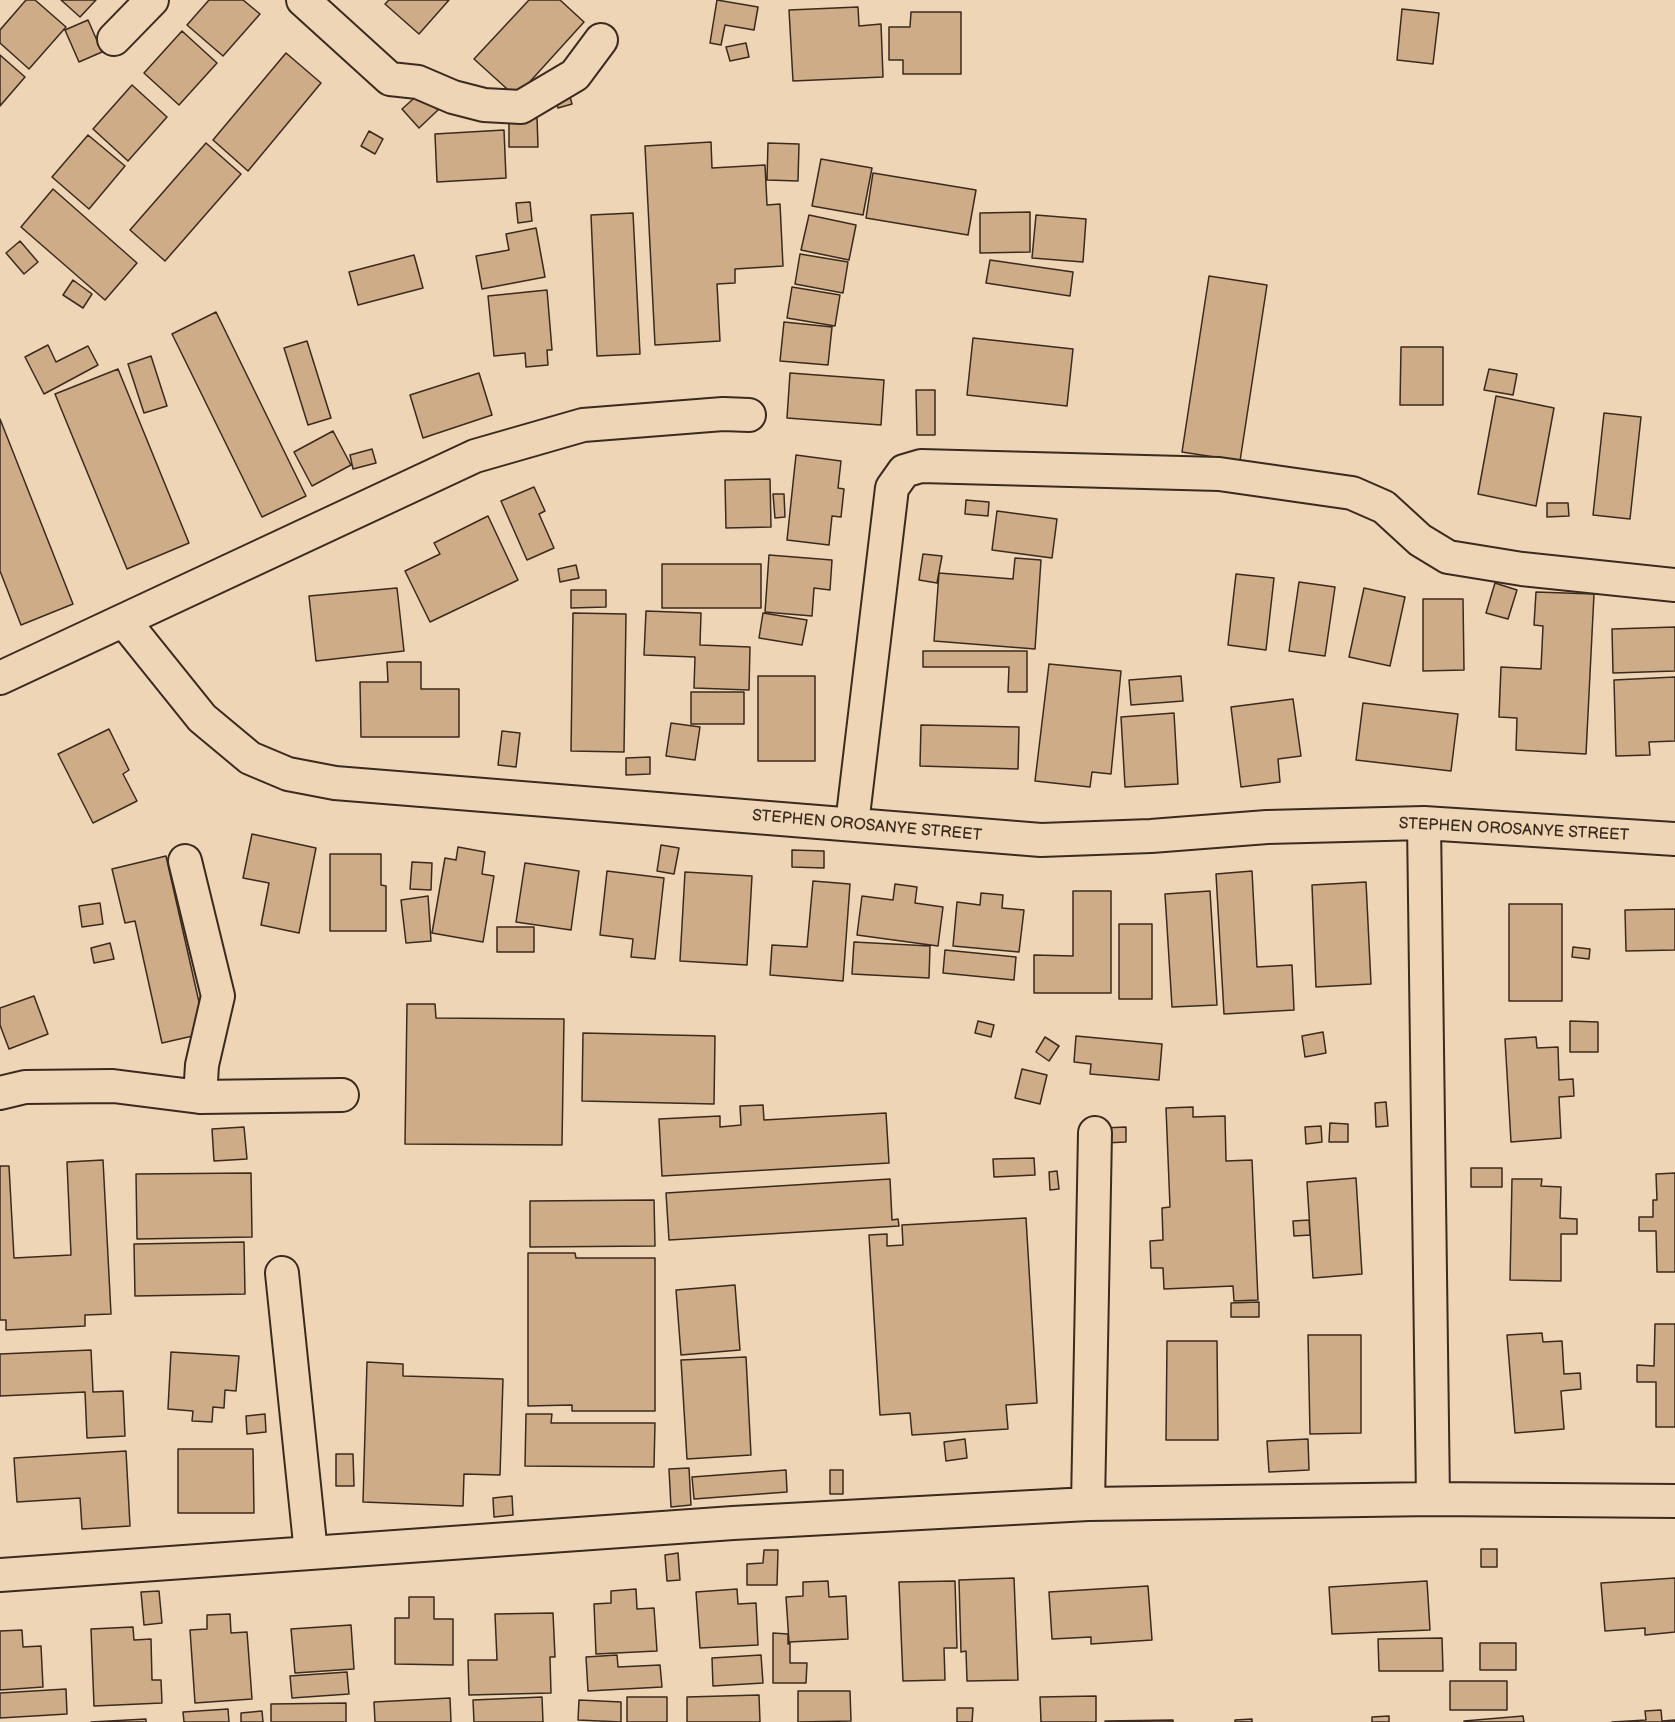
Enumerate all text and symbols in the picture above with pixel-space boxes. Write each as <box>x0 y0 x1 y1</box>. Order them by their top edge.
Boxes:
street label: STEPHEN OROSANYE STREET <box>751 806 983 846</box>
street label: STEPHEN OROSANYE STREET <box>1398 814 1630 846</box>

